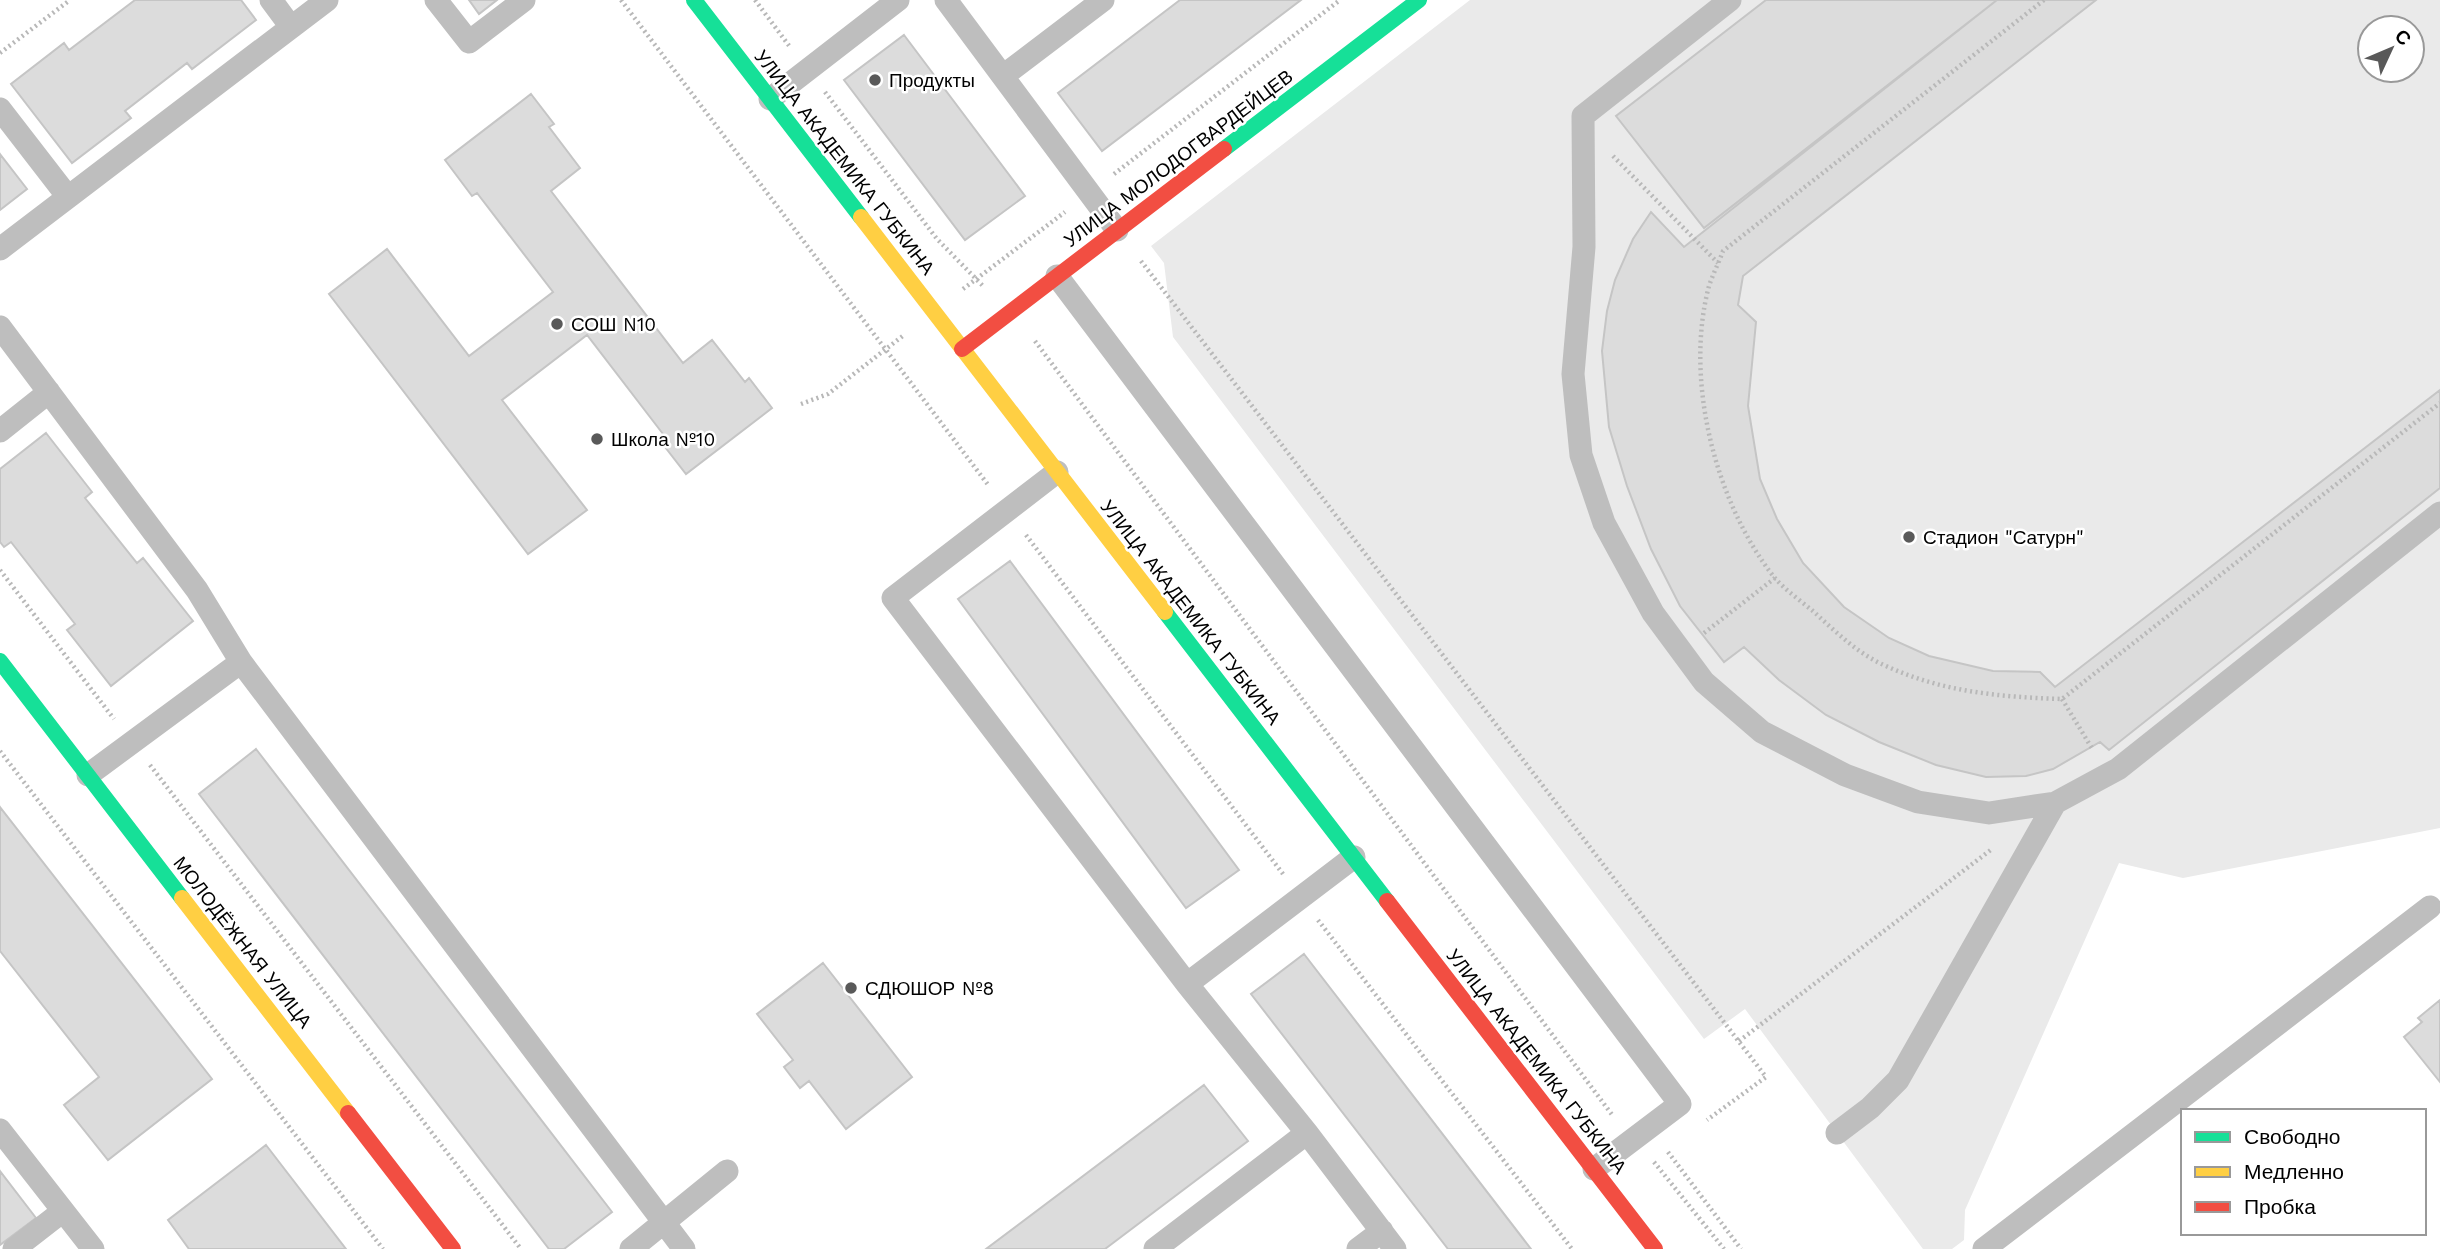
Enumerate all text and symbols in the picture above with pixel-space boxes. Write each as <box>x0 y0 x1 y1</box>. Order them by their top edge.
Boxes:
north arrow <box>2356 14 2426 84</box>
text: С <box>2390 25 2416 51</box>
street label: УЛИЦА АКАДЕМИКА ГУБКИНА <box>750 45 940 280</box>
street label: УЛИЦА МОЛОДОГВАРДЕЙЦЕВ <box>1059 65 1297 252</box>
place label: Продукты <box>889 69 975 92</box>
marker: Продукты <box>867 72 883 88</box>
place label: СОШ N10 <box>571 313 656 336</box>
marker: СОШ N10 <box>549 316 565 332</box>
place label: Школа №10 <box>611 428 715 451</box>
marker: Школа №10 <box>589 431 605 447</box>
street label: УЛИЦА АКАДЕМИКА ГУБКИНА <box>1096 495 1286 730</box>
place label: Стадион "Сатурн" <box>1923 526 2084 549</box>
marker: Стадион "Сатурн" <box>1901 529 1917 545</box>
street label: МОЛОДЁЖНАЯ УЛИЦА <box>169 852 317 1033</box>
street label: УЛИЦА АКАДЕМИКА ГУБКИНА <box>1442 944 1632 1179</box>
place label: СДЮШОР №8 <box>865 977 994 1000</box>
marker: СДЮШОР №8 <box>843 980 859 996</box>
legend <box>2181 1109 2426 1235</box>
text: Свободно <box>2244 1124 2341 1149</box>
text: Медленно <box>2244 1159 2344 1184</box>
text: Пробка <box>2244 1194 2316 1219</box>

